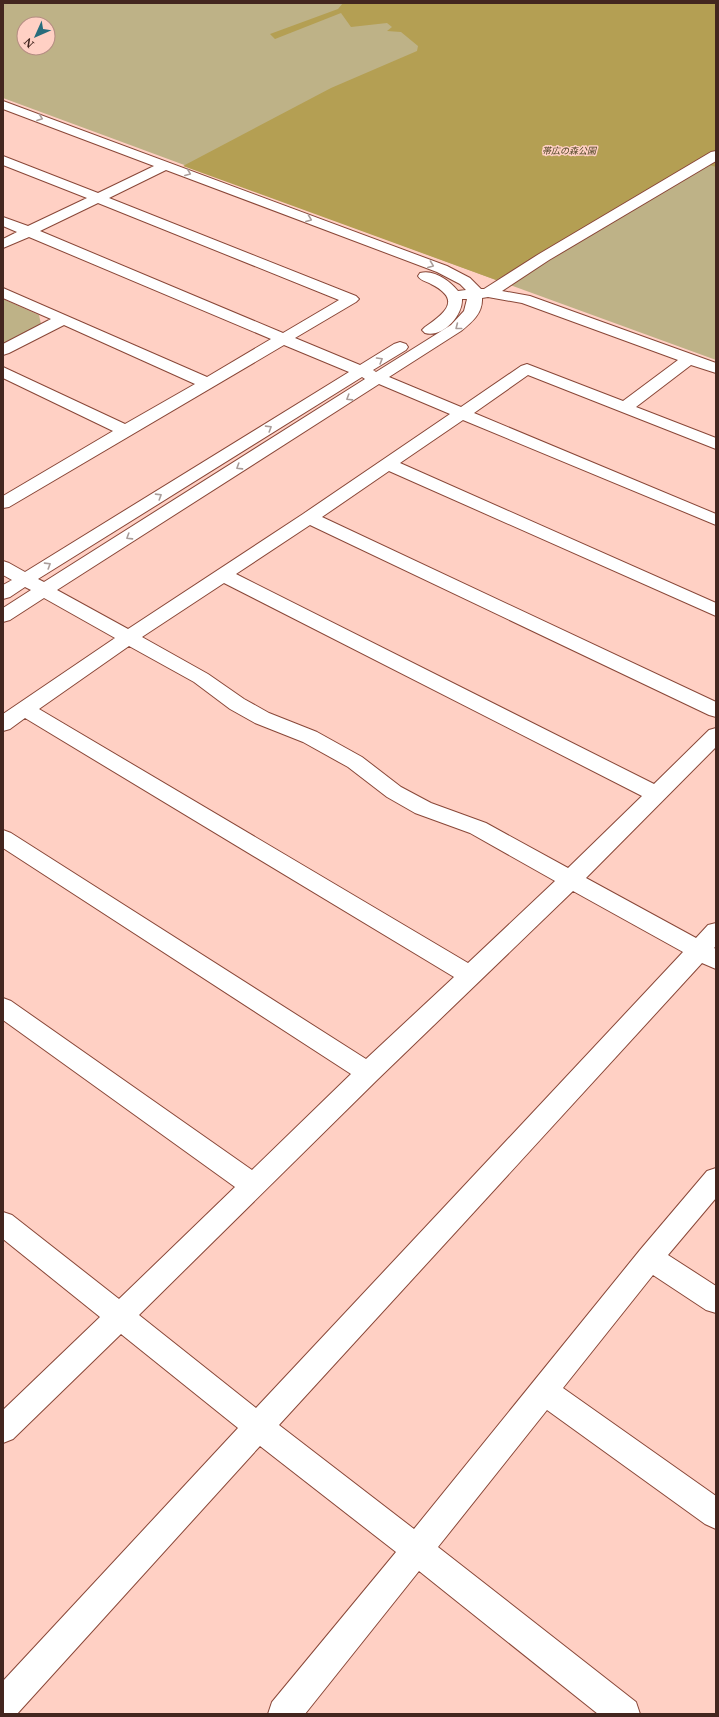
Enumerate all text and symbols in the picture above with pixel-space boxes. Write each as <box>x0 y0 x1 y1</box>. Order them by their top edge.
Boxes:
north arrow <box>16 16 56 56</box>
text: N <box>20 35 37 52</box>
one-way arrow <box>36 114 43 122</box>
park label: 帯広の森公園 <box>542 144 598 157</box>
one-way arrow <box>184 169 191 177</box>
one-way arrow <box>306 215 313 223</box>
one-way arrow <box>427 260 434 268</box>
one-way arrow <box>455 322 462 329</box>
one-way arrow <box>376 357 383 364</box>
one-way arrow <box>346 393 353 400</box>
one-way arrow <box>265 425 272 433</box>
one-way arrow <box>236 462 243 470</box>
one-way arrow <box>155 494 162 501</box>
one-way arrow <box>126 532 133 539</box>
one-way arrow <box>44 562 51 569</box>

